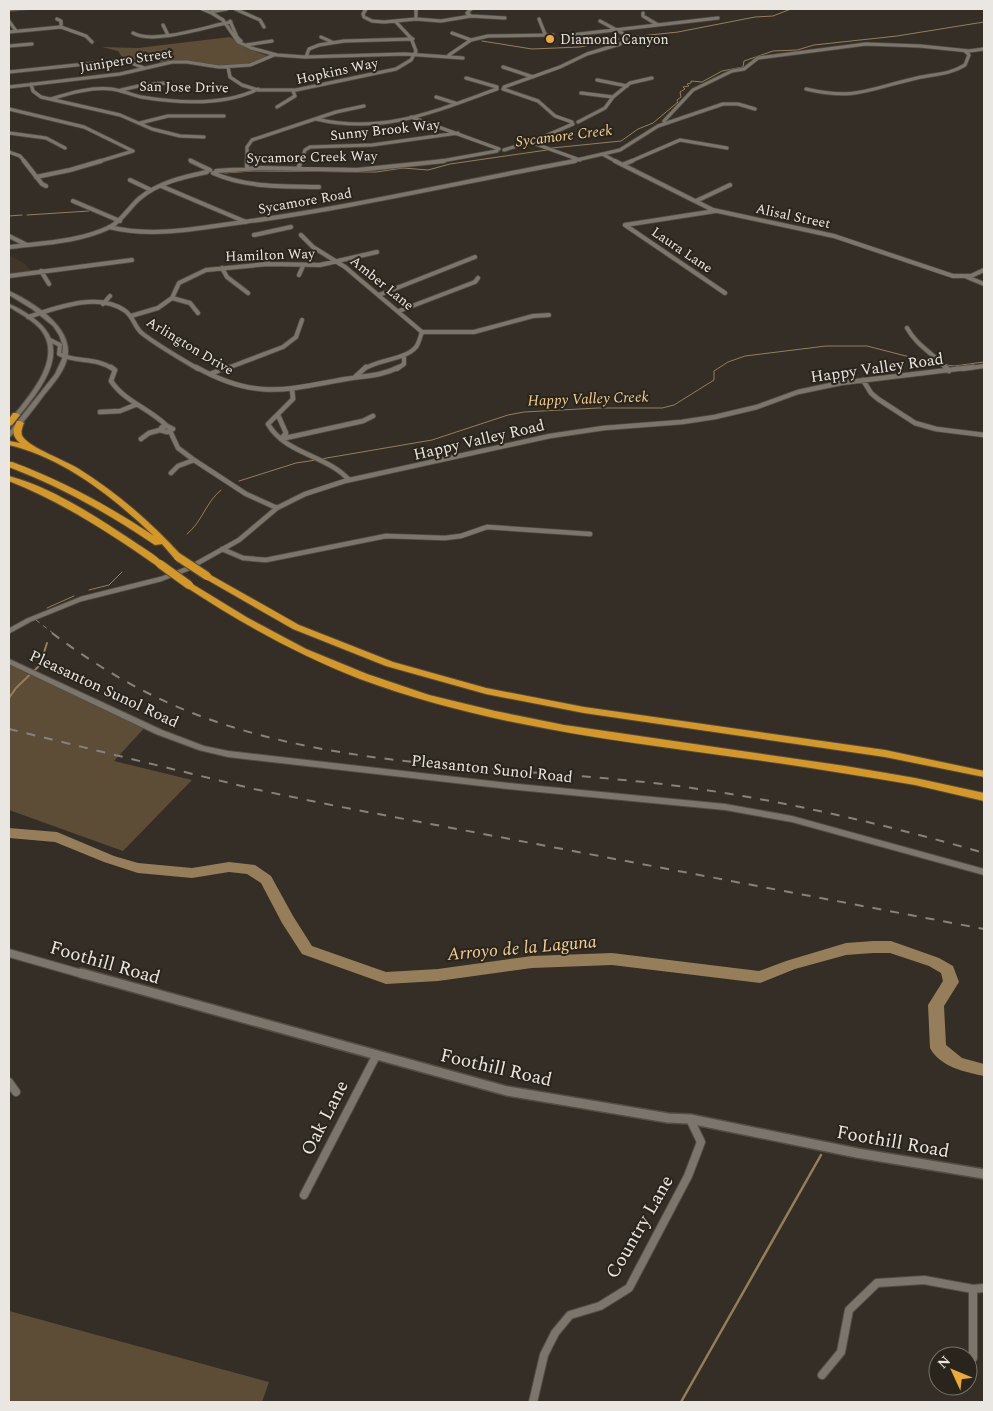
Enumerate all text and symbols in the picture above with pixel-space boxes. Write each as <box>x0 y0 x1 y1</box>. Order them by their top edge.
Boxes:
place label: Diamond Canyon <box>560 29 669 50</box>
marker: Diamond Canyon <box>544 33 556 45</box>
street label: Junipero Street <box>78 42 174 78</box>
street label: Hopkins Way <box>294 52 381 90</box>
street label: San Jose Drive <box>139 76 229 98</box>
street label: Sunny Brook Way <box>329 114 442 146</box>
water label: Sycamore Creek <box>514 119 614 153</box>
street label: Sycamore Creek Way <box>246 145 379 169</box>
street label: Sycamore Road <box>256 182 354 220</box>
street label: Alisal Street <box>754 198 832 234</box>
street label: Laura Lane <box>647 222 717 278</box>
street label: Hamilton Way <box>225 243 316 267</box>
street label: Amber Lane <box>346 251 419 315</box>
street label: Arlington Drive <box>142 312 238 381</box>
street label: Happy Valley Road <box>809 347 945 389</box>
water label: Happy Valley Creek <box>527 385 649 413</box>
street label: Happy Valley Road <box>411 413 547 467</box>
street label: Pleasanton Sunol Road <box>25 644 183 734</box>
street label: Pleasanton Sunol Road <box>410 749 574 789</box>
water label: Arroyo de la Laguna <box>445 928 598 968</box>
street label: Foothill Road <box>46 933 164 993</box>
street label: Foothill Road <box>437 1041 555 1095</box>
street label: Oak Lane <box>294 1075 356 1161</box>
street label: Foothill Road <box>834 1118 952 1166</box>
street label: Country Lane <box>599 1170 681 1284</box>
north arrow <box>928 1346 978 1396</box>
text: N <box>932 1351 956 1374</box>

